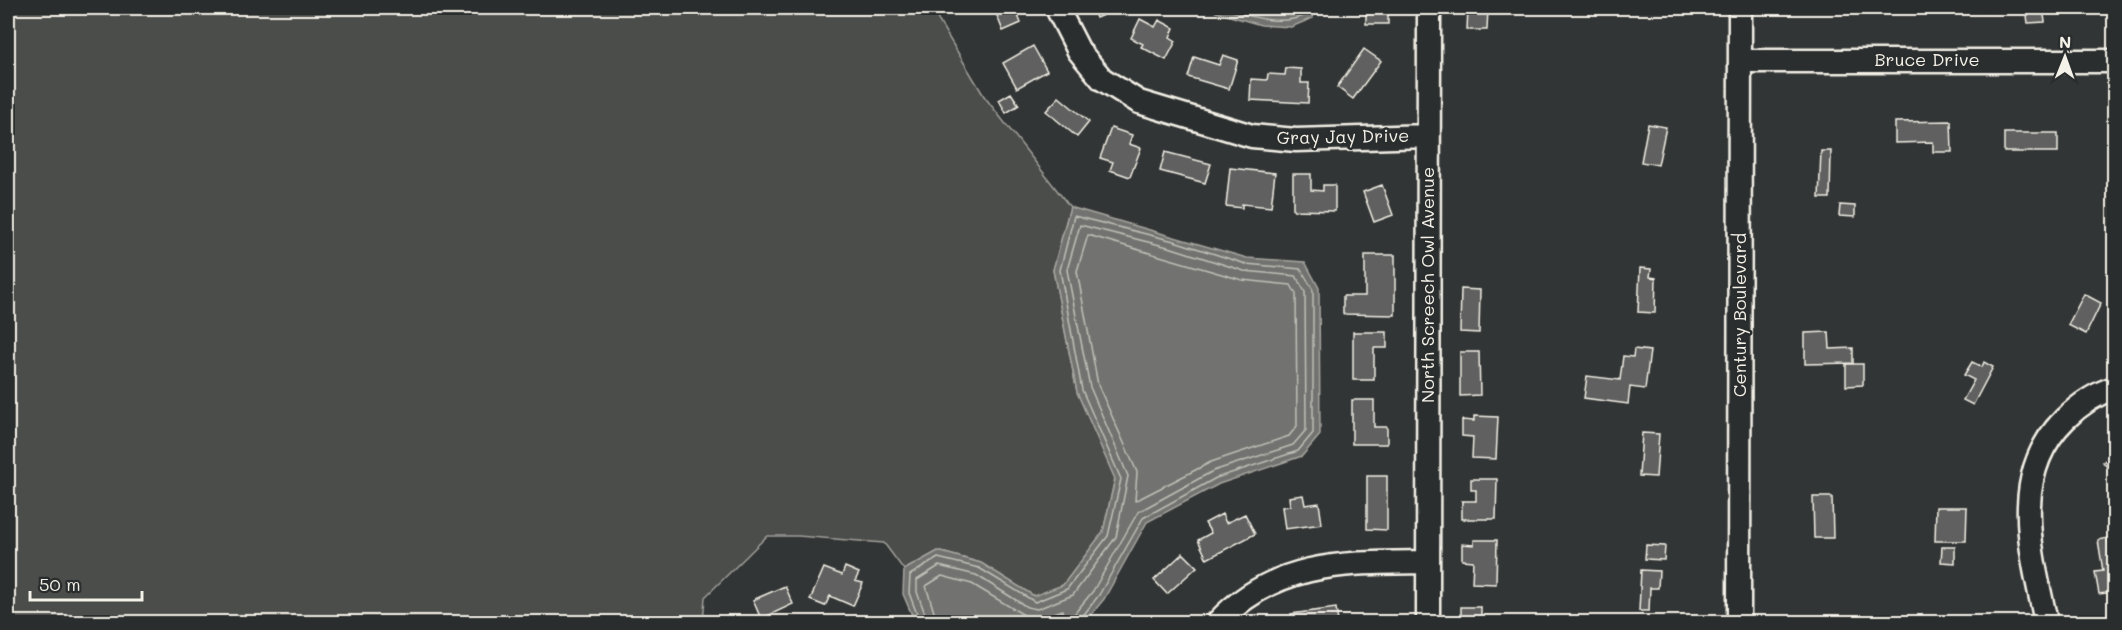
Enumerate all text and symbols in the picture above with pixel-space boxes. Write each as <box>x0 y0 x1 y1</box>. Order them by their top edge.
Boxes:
north arrow <box>2035 27 2095 87</box>
text: N <box>2059 31 2072 52</box>
street label: Bruce Drive <box>1874 47 1980 71</box>
street label: Gray Jay Drive <box>1276 123 1409 149</box>
street label: North Screech Owl Avenue <box>1415 167 1439 403</box>
street label: Century Boulevard <box>1727 233 1751 397</box>
scale bar <box>30 564 142 602</box>
text: 50 m <box>39 572 81 596</box>

